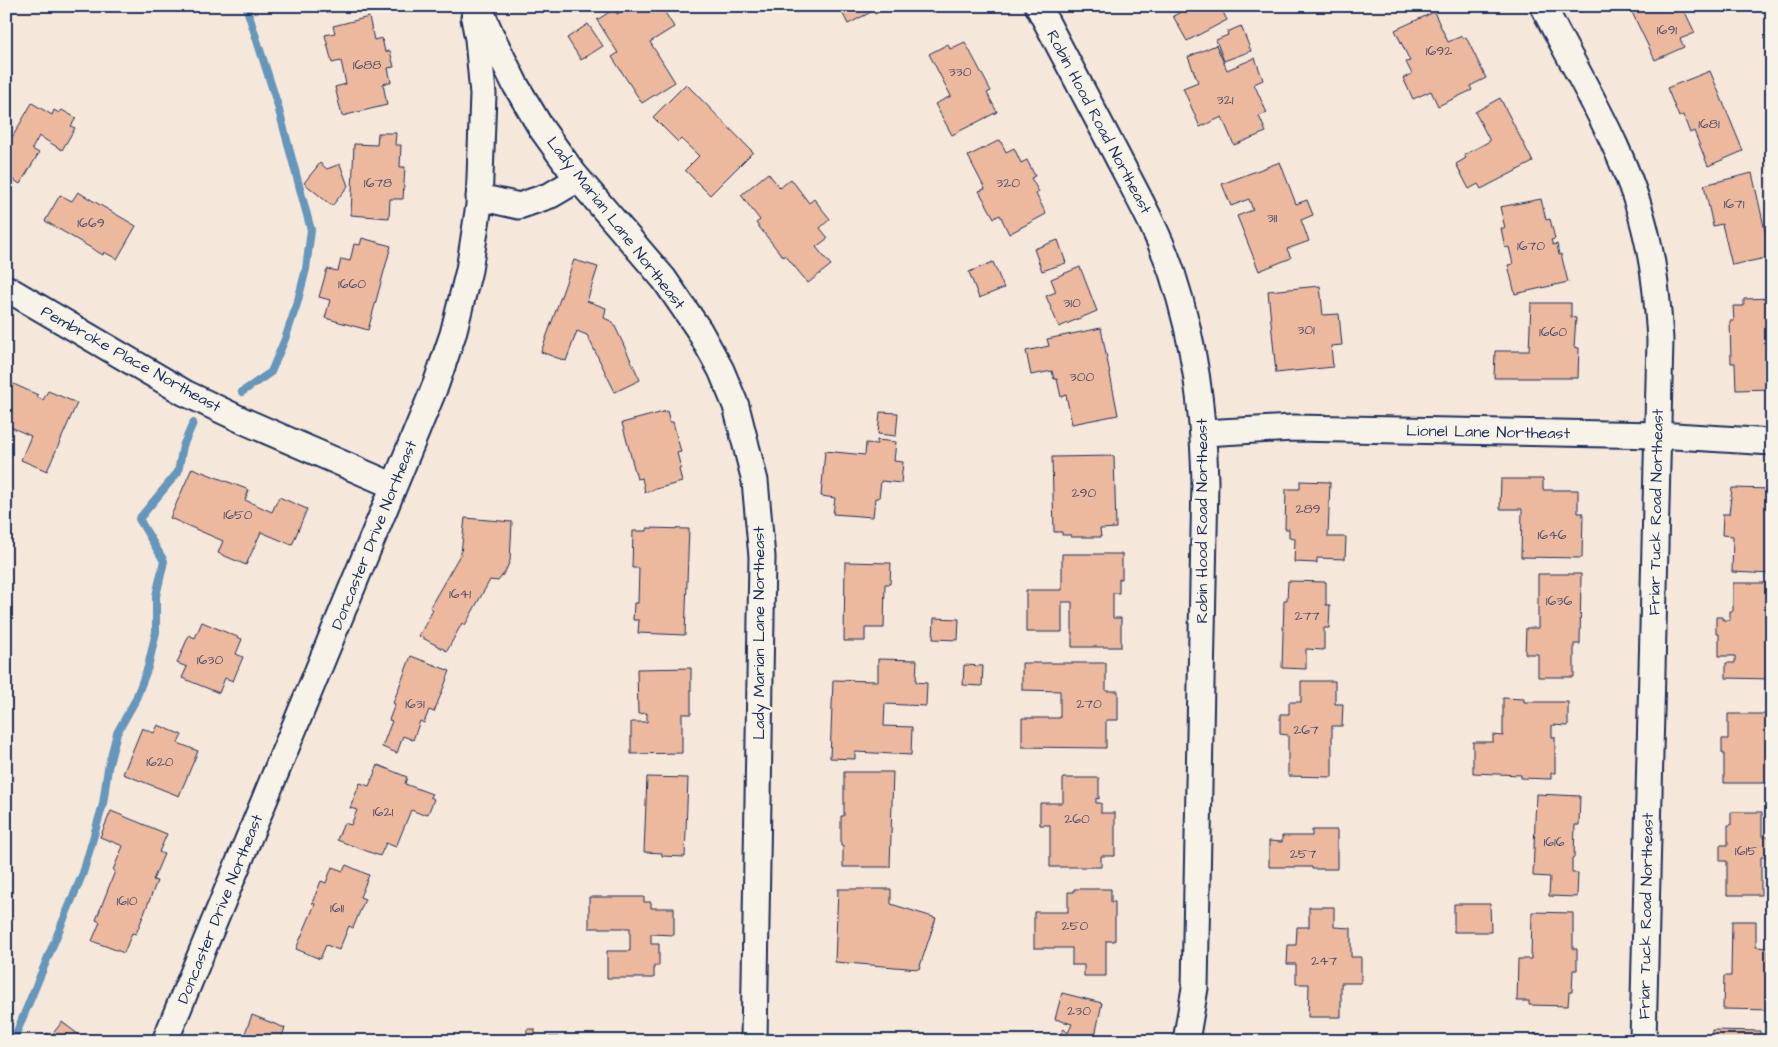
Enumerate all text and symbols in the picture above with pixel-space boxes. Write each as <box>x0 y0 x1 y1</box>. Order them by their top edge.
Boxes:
house number: 1691 <box>1657 20 1677 40</box>
street label: Robin Hood Road Northeast <box>1041 26 1157 218</box>
house number: 1692 <box>1426 41 1452 61</box>
house number: 1688 <box>353 55 381 75</box>
house number: 330 <box>948 62 972 82</box>
house number: 321 <box>1217 90 1234 110</box>
house number: 1681 <box>1698 114 1720 134</box>
street label: Lady Marian Lane Northeast <box>541 132 691 315</box>
house number: 1678 <box>364 173 392 193</box>
house number: 320 <box>996 173 1020 193</box>
house number: 1671 <box>1724 194 1745 214</box>
house number: 311 <box>1267 208 1278 228</box>
house number: 1669 <box>77 213 105 233</box>
house number: 1670 <box>1517 236 1545 256</box>
house number: 1660 <box>338 274 366 294</box>
house number: 310 <box>1063 293 1081 313</box>
street label: Pembroke Place Northeast <box>37 300 225 418</box>
house number: 301 <box>1297 320 1315 340</box>
house number: 1660 <box>1539 322 1567 342</box>
house number: 300 <box>1070 367 1095 387</box>
street label: Friar Tuck Road Northeast <box>1643 408 1669 616</box>
street label: Robin Hood Road Northeast <box>1191 418 1213 624</box>
street label: Lionel Lane Northeast <box>1406 420 1571 444</box>
street label: Doncaster Drive Northeast <box>326 436 422 633</box>
house number: 290 <box>1072 483 1097 503</box>
house number: 289 <box>1295 499 1321 519</box>
house number: 1650 <box>223 505 253 525</box>
house number: 1646 <box>1538 525 1567 545</box>
street label: Lady Marian Lane Northeast <box>748 526 771 740</box>
house number: 1641 <box>449 584 471 604</box>
house number: 1636 <box>1546 591 1572 611</box>
house number: 277 <box>1294 606 1320 626</box>
house number: 1630 <box>197 650 223 670</box>
house number: 1631 <box>405 694 425 714</box>
house number: 270 <box>1076 694 1102 714</box>
house number: 267 <box>1293 720 1319 740</box>
house number: 1620 <box>146 752 174 772</box>
house number: 1621 <box>373 802 393 822</box>
house number: 260 <box>1064 809 1090 829</box>
street label: Doncaster Drive Northeast <box>172 810 268 1007</box>
street label: Friar Tuck Road Northeast <box>1633 812 1659 1020</box>
house number: 1616 <box>1543 832 1565 852</box>
house number: 1615 <box>1735 841 1757 861</box>
house number: 257 <box>1290 844 1317 864</box>
house number: 1610 <box>116 891 138 911</box>
house number: 1611 <box>330 898 344 918</box>
house number: 250 <box>1062 916 1089 936</box>
house number: 247 <box>1311 951 1337 971</box>
house number: 230 <box>1067 1001 1091 1021</box>

